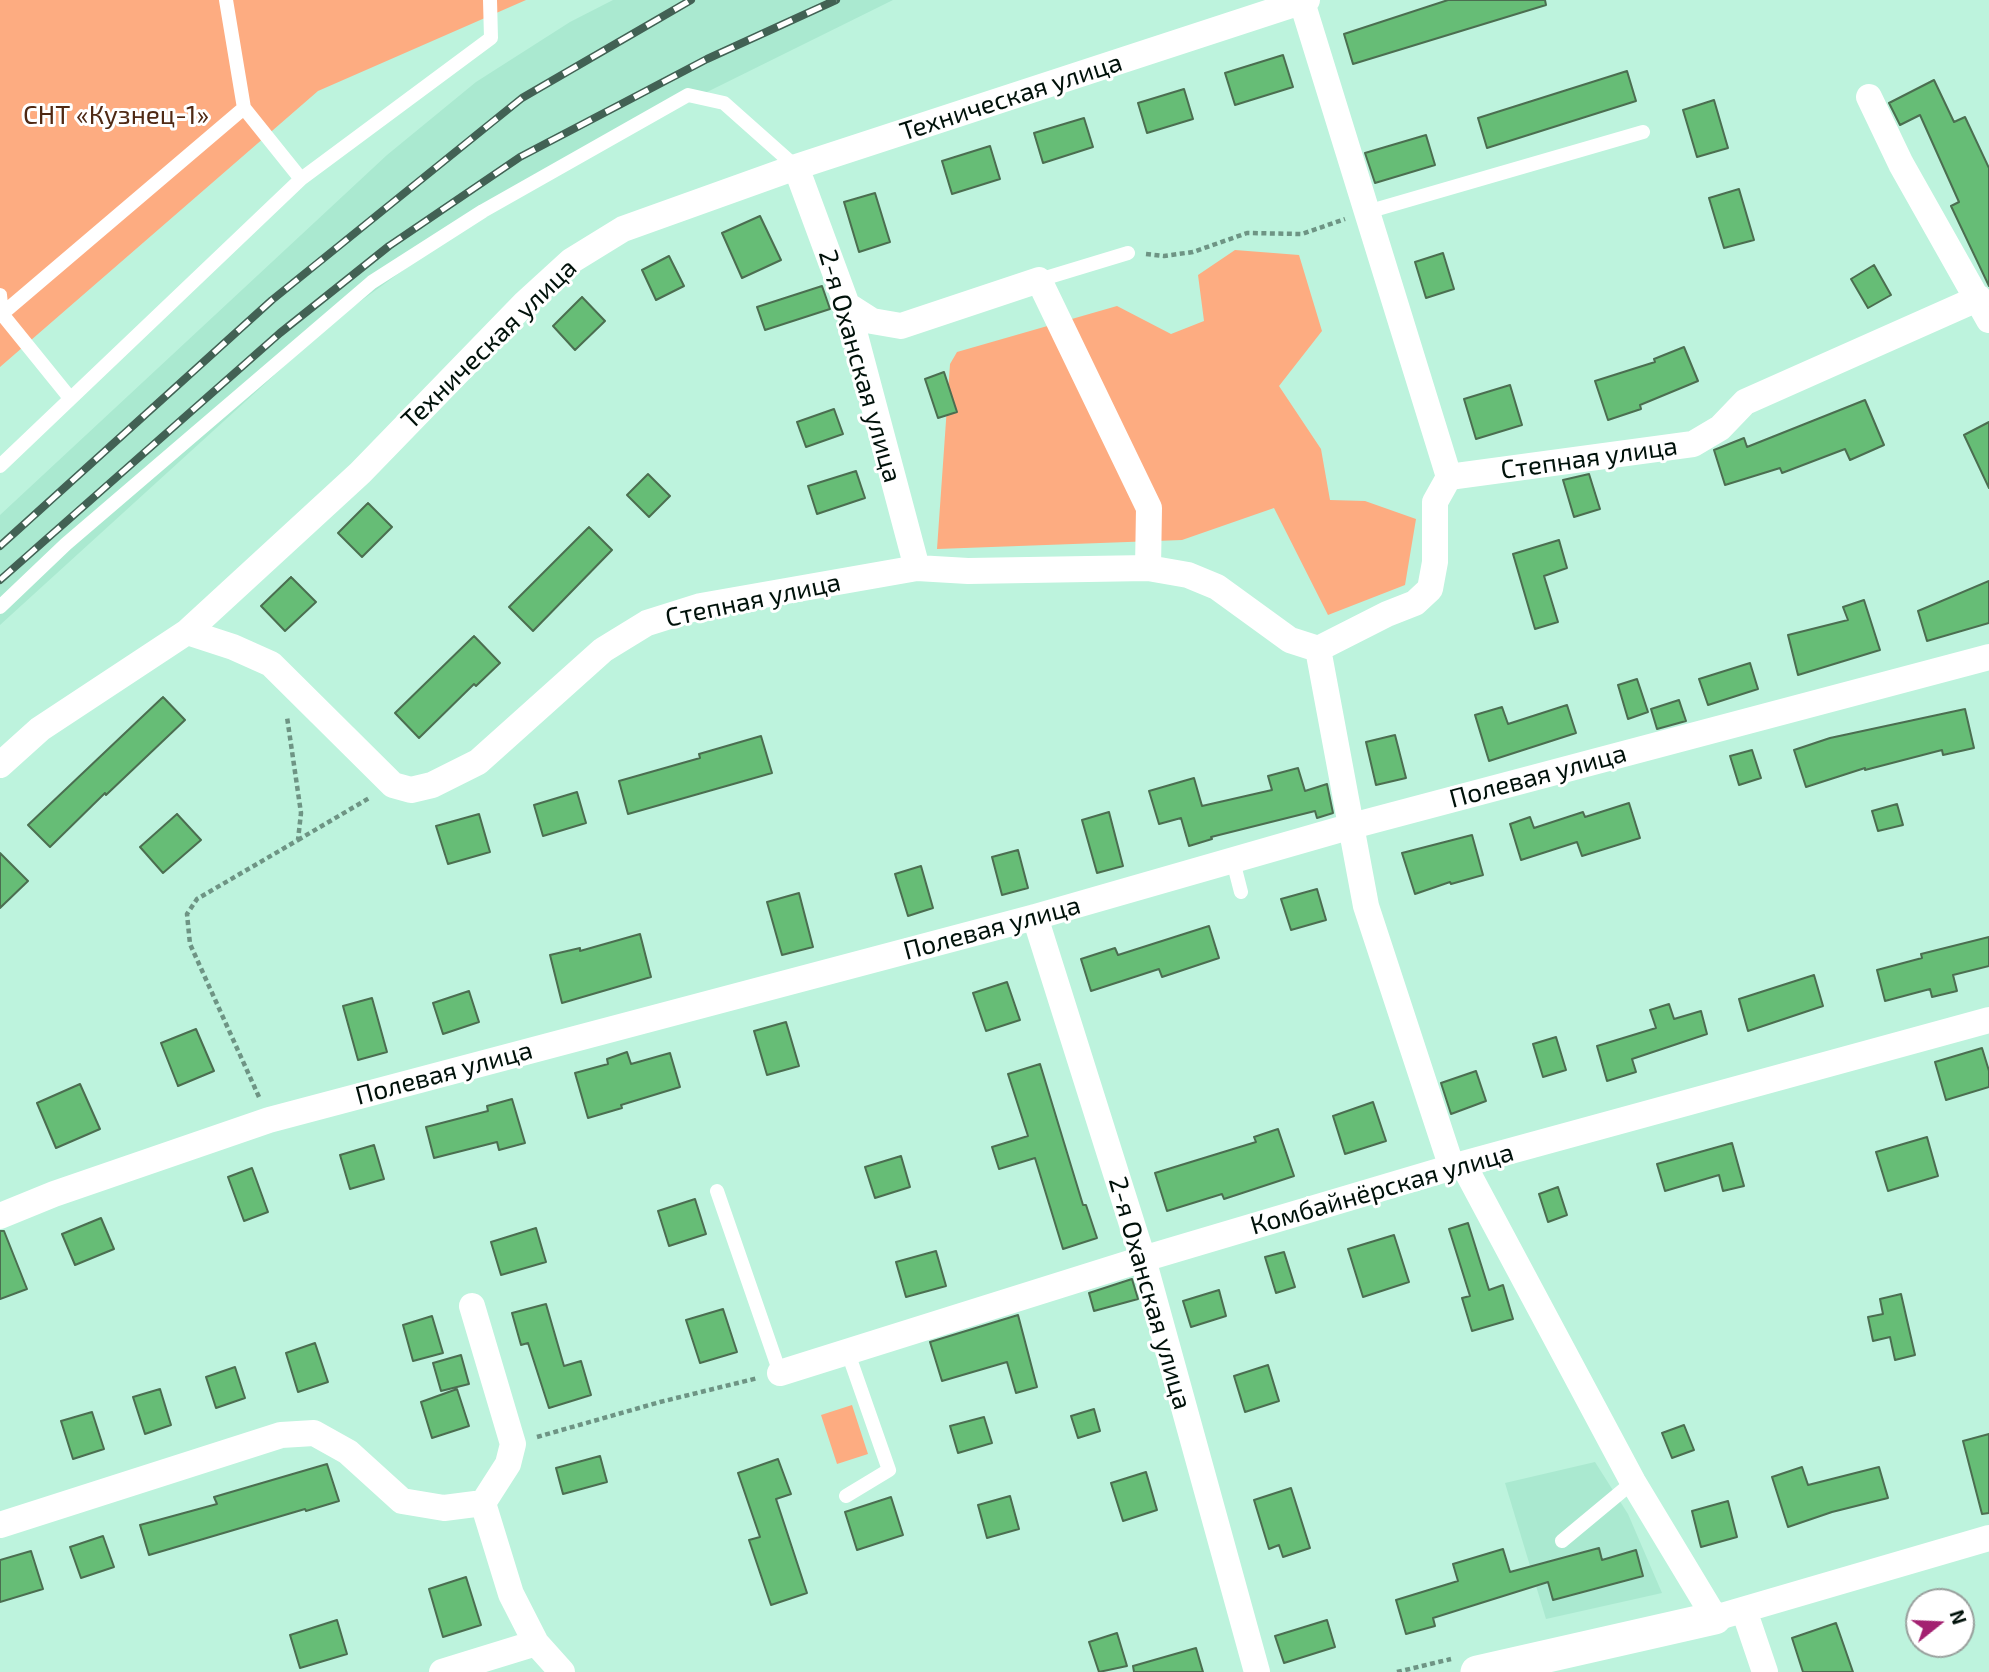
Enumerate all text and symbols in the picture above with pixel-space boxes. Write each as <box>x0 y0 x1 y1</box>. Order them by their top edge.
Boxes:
street label: Техническая улица <box>896 46 1126 148</box>
park label: СНТ «Кузнец-1» <box>23 99 209 131</box>
street label: 2-я Оханская улица <box>812 246 908 486</box>
street label: Техническая улица <box>395 252 583 436</box>
street label: Степная улица <box>1499 430 1679 486</box>
street label: Степная улица <box>663 566 843 634</box>
street label: Полевая улица <box>1446 737 1630 815</box>
street label: Полевая улица <box>900 889 1084 967</box>
street label: Полевая улица <box>352 1034 536 1112</box>
street label: Комбайнёрская улица <box>1247 1136 1517 1242</box>
street label: 2-я Оханская улица <box>1102 1173 1198 1413</box>
north arrow <box>1905 1588 1975 1658</box>
text: N <box>1945 1607 1972 1627</box>

